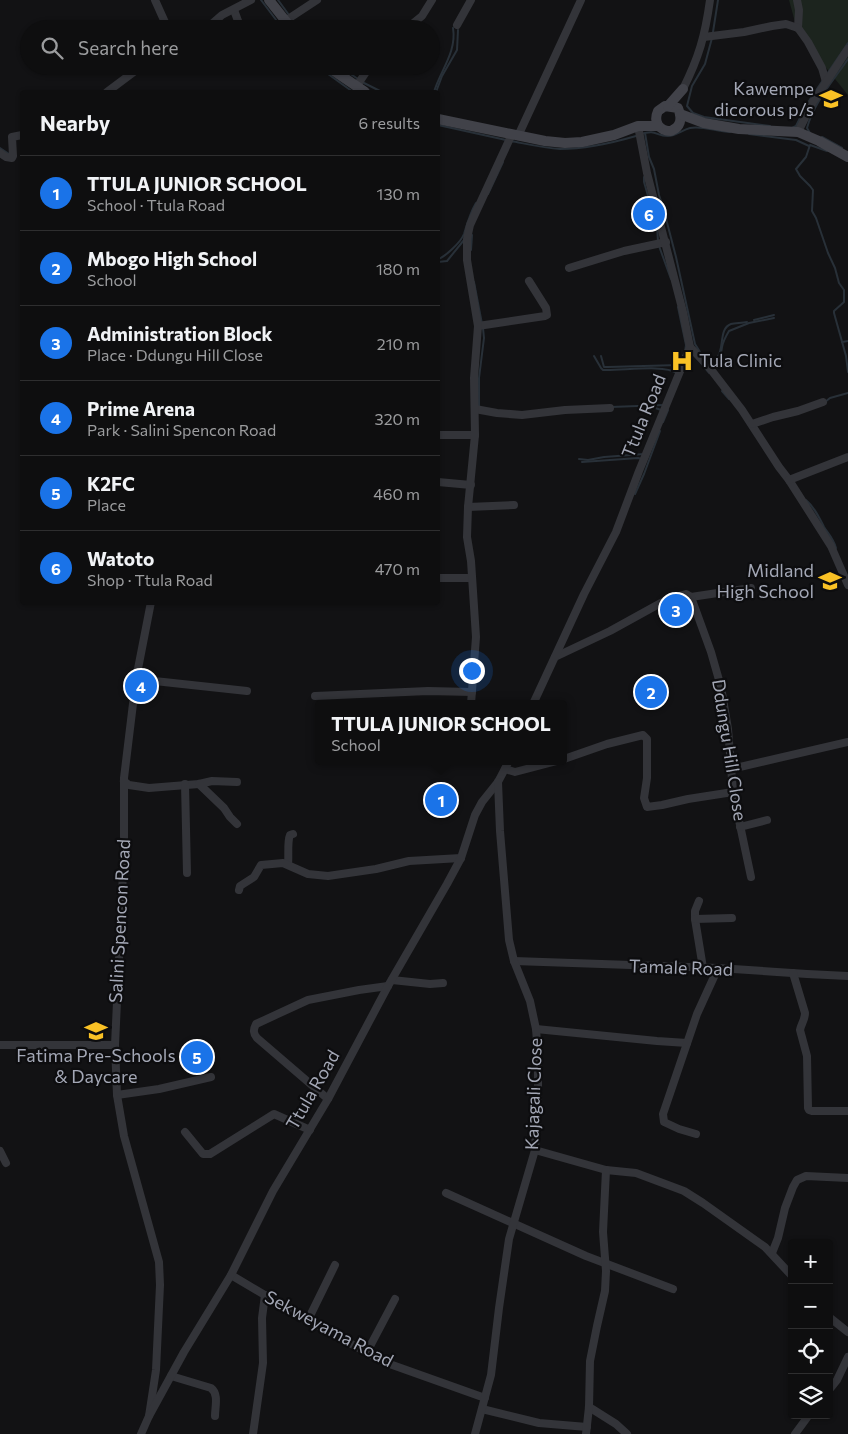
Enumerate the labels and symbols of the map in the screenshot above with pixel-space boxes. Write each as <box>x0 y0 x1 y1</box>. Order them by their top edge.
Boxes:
place label: Kawempe dicorous p/s <box>714 77 814 120</box>
school or university icon: Kawempe dicorous p/s <box>818 86 844 112</box>
pin: 6 <box>633 195 665 233</box>
hospital icon: Tula Clinic <box>669 348 695 374</box>
place label: Tula Clinic <box>699 349 782 371</box>
street label: Ttula Road <box>616 371 670 461</box>
place label: Midland High School <box>717 559 814 602</box>
school or university icon: Midland High School <box>817 568 843 594</box>
pin: 3 <box>660 591 692 629</box>
your location <box>459 658 485 684</box>
pin: 4 <box>125 667 157 705</box>
pin: 2 <box>635 673 667 711</box>
street label: Ddungu Hill Close <box>708 677 752 822</box>
pin: 1 <box>425 781 457 819</box>
street label: Salini Spencon Road <box>104 838 134 1003</box>
street label: Tamale Road <box>629 954 733 980</box>
school or university icon: Fatima Pre-Schools & Daycare <box>83 1018 109 1044</box>
street label: Kajagali Close <box>520 1037 546 1150</box>
pin: 5 <box>181 1038 213 1076</box>
place label: Fatima Pre-Schools & Daycare <box>16 1044 176 1087</box>
street label: Ttula Road <box>281 1046 344 1133</box>
street label: Sekweyama Road <box>261 1285 397 1371</box>

